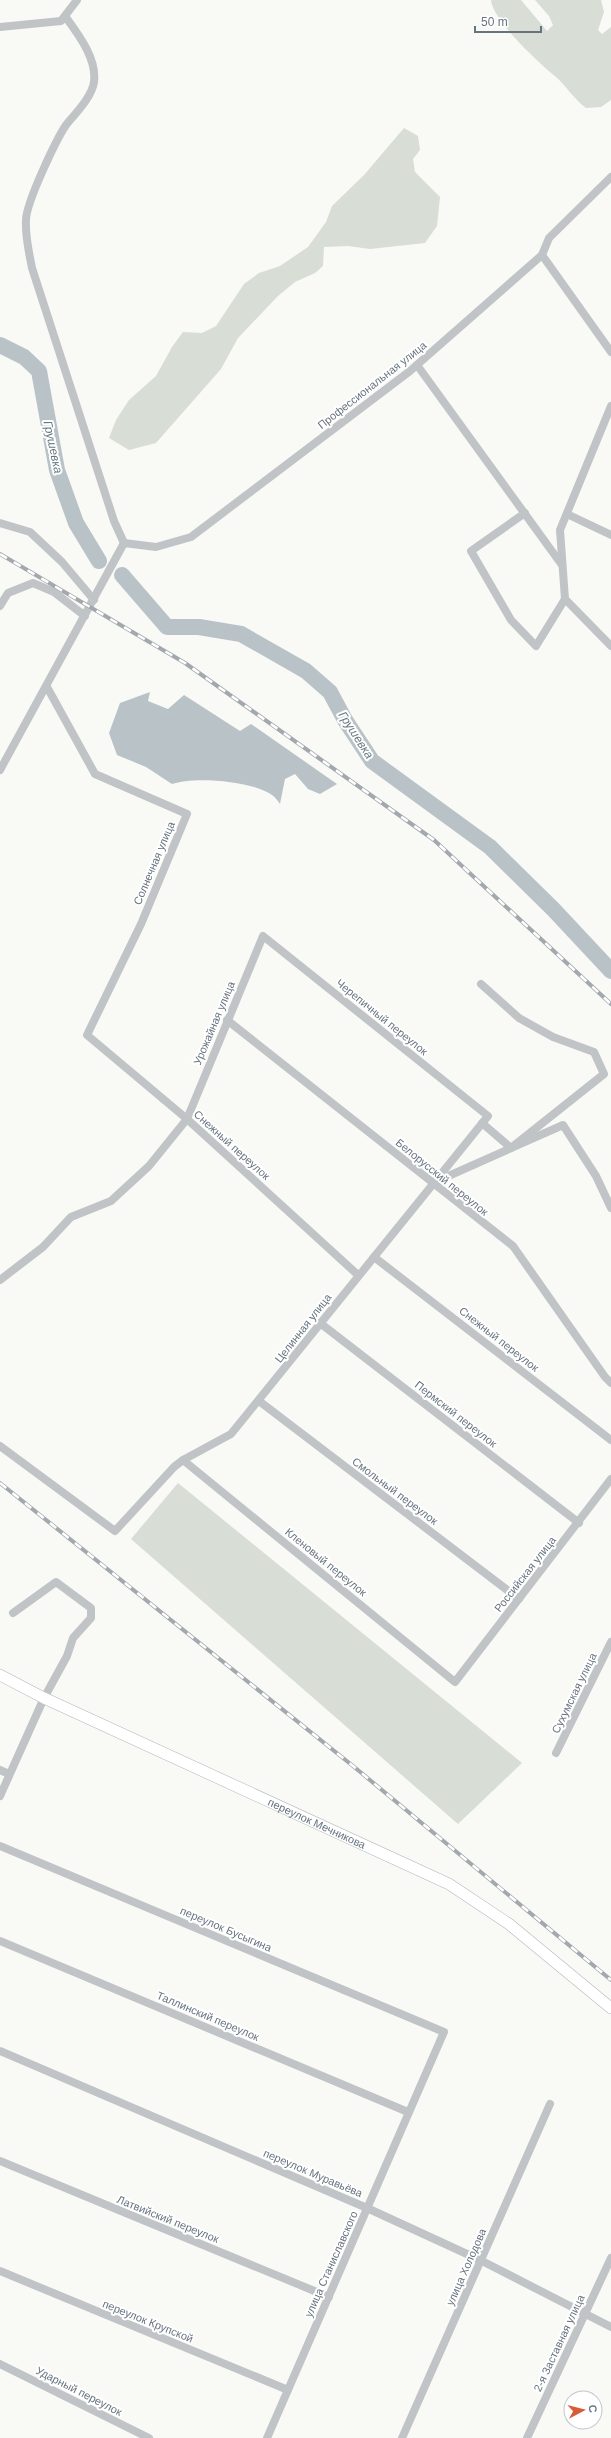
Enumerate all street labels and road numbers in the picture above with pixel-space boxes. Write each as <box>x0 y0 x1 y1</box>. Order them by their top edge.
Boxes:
street label: Профессиональная улица <box>315 338 429 431</box>
street label: Солнечная улица <box>131 819 177 906</box>
street label: Черепичный переулок <box>334 977 430 1058</box>
street label: Урожайная улица <box>191 979 237 1067</box>
street label: Снежный переулок <box>192 1108 272 1182</box>
street label: Белорусский переулок <box>394 1136 491 1218</box>
street label: Целинная улица <box>272 1291 334 1365</box>
street label: Снежный переулок <box>457 1304 541 1374</box>
street label: Пермский переулок <box>413 1378 499 1450</box>
street label: Смольный переулок <box>350 1455 440 1527</box>
street label: Кленовый переулок <box>283 1526 369 1599</box>
street label: Российская улица <box>492 1533 559 1614</box>
street label: Сухумская улица <box>549 1650 599 1735</box>
street label: переулок Мечникова <box>266 1796 368 1851</box>
street label: переулок Бусыгина <box>179 1904 274 1954</box>
street label: Таллинский переулок <box>155 1989 261 2043</box>
street label: переулок Муравьёва <box>262 2147 365 2200</box>
street label: Латвийский переулок <box>115 2193 221 2245</box>
street label: улица Станиславского <box>302 2209 360 2319</box>
street label: улица Холодова <box>444 2226 489 2307</box>
street label: 2-я Заставная улица <box>531 2292 587 2393</box>
street label: переулок Крупской <box>101 2297 195 2345</box>
street label: Ударный переулок <box>34 2364 124 2418</box>

